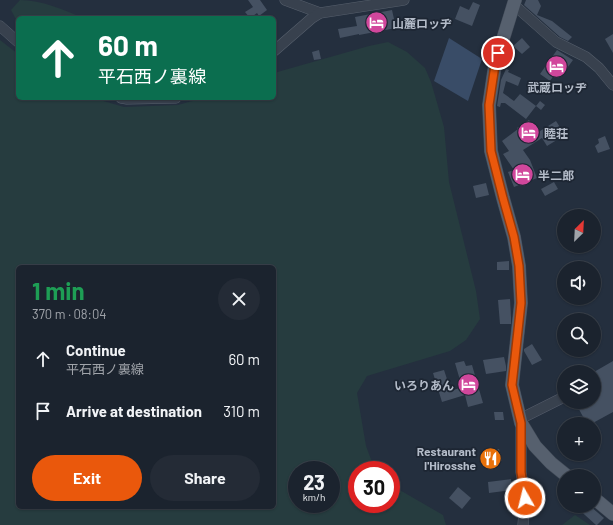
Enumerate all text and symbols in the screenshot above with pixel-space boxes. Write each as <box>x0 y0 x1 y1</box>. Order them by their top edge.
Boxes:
hotel icon: 山麓ロッヂ <box>363 10 389 36</box>
place label: 山麓ロッヂ <box>392 16 452 30</box>
text: 60 m <box>98 28 158 62</box>
icon: ahead <box>32 32 84 84</box>
pin <box>481 36 515 70</box>
icon: arrive <box>487 42 509 64</box>
hotel icon: 武蔵ロッヂ <box>544 53 570 79</box>
text: 平石西ノ裏線 <box>98 65 206 87</box>
place label: 武蔵ロッヂ <box>527 80 587 94</box>
hotel icon: 睦荘 <box>516 120 542 146</box>
place label: 睦荘 <box>544 126 568 140</box>
hotel icon: 半二郎 <box>509 162 535 188</box>
place label: 半二郎 <box>538 168 574 182</box>
north arrow <box>557 209 601 253</box>
map controls <box>557 209 601 513</box>
button: sound <box>557 261 601 305</box>
text: 1 min <box>32 276 85 305</box>
button: close <box>218 278 260 320</box>
text: 370 m · 08:04 <box>32 306 107 322</box>
button: search <box>557 313 601 357</box>
text: Continue <box>66 341 126 359</box>
icon: ahead <box>32 348 54 370</box>
text: 60 m <box>228 350 260 368</box>
text: 平石西ノ裏線 <box>66 361 144 377</box>
button: layers <box>557 365 601 409</box>
hotel icon: いろりあん <box>456 372 482 398</box>
place label: いろりあん <box>394 378 454 392</box>
icon: arrive <box>32 400 54 422</box>
text: Arrive at destination <box>66 402 202 420</box>
text: 310 m <box>223 402 260 420</box>
button: + <box>557 417 601 461</box>
place label: Restaurant I'Hirosshe <box>417 444 476 472</box>
restaurant icon: Restaurant I'Hirosshe <box>478 445 504 471</box>
button: Exit <box>32 455 142 501</box>
button: Share <box>150 455 260 501</box>
speed limit sign: 30 <box>348 461 400 513</box>
button: − <box>557 469 601 513</box>
text: 23 <box>303 470 325 494</box>
position arrow <box>504 477 546 519</box>
text: km/h <box>303 491 325 503</box>

